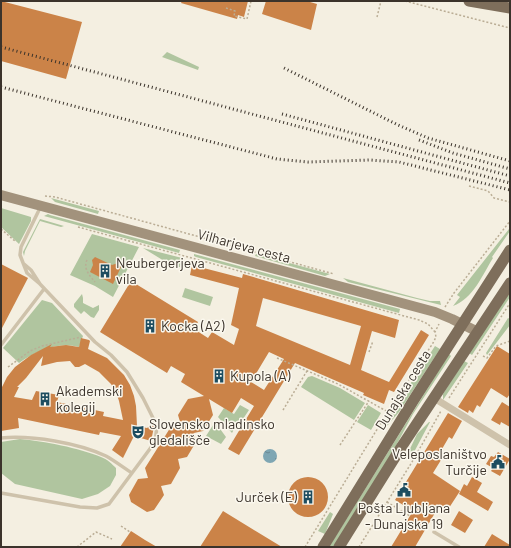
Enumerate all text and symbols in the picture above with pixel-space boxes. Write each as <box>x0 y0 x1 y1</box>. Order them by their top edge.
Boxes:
street label: Vilharjeva cesta <box>196 225 292 266</box>
place label: Neubergerjeva vila <box>116 254 205 287</box>
building icon: Neubergerjeva vila <box>97 263 113 279</box>
place label: Kocka (A2) <box>161 317 225 334</box>
building icon: Kocka (A2) <box>142 318 158 334</box>
street label: Dunajska cesta <box>371 347 434 433</box>
place label: Kupola (A) <box>230 367 291 384</box>
building icon: Kupola (A) <box>211 368 227 384</box>
place label: Akademski kolegij <box>56 382 123 415</box>
building icon: Akademski kolegij <box>37 391 53 407</box>
place label: Slovensko mladinsko gledališče <box>149 415 275 448</box>
theatre icon: Slovensko mladinsko gledališče <box>130 424 146 440</box>
place label: Veleposlaništvo Turčije <box>392 445 487 478</box>
public building icon: Veleposlaništvo Turčije <box>490 454 506 470</box>
public building icon: Pošta Ljubljana - Dunajska 19 <box>396 482 412 498</box>
place label: Jurček (E) <box>236 488 297 505</box>
building icon: Jurček (E) <box>300 489 316 505</box>
place label: Pošta Ljubljana - Dunajska 19 <box>358 499 450 532</box>

